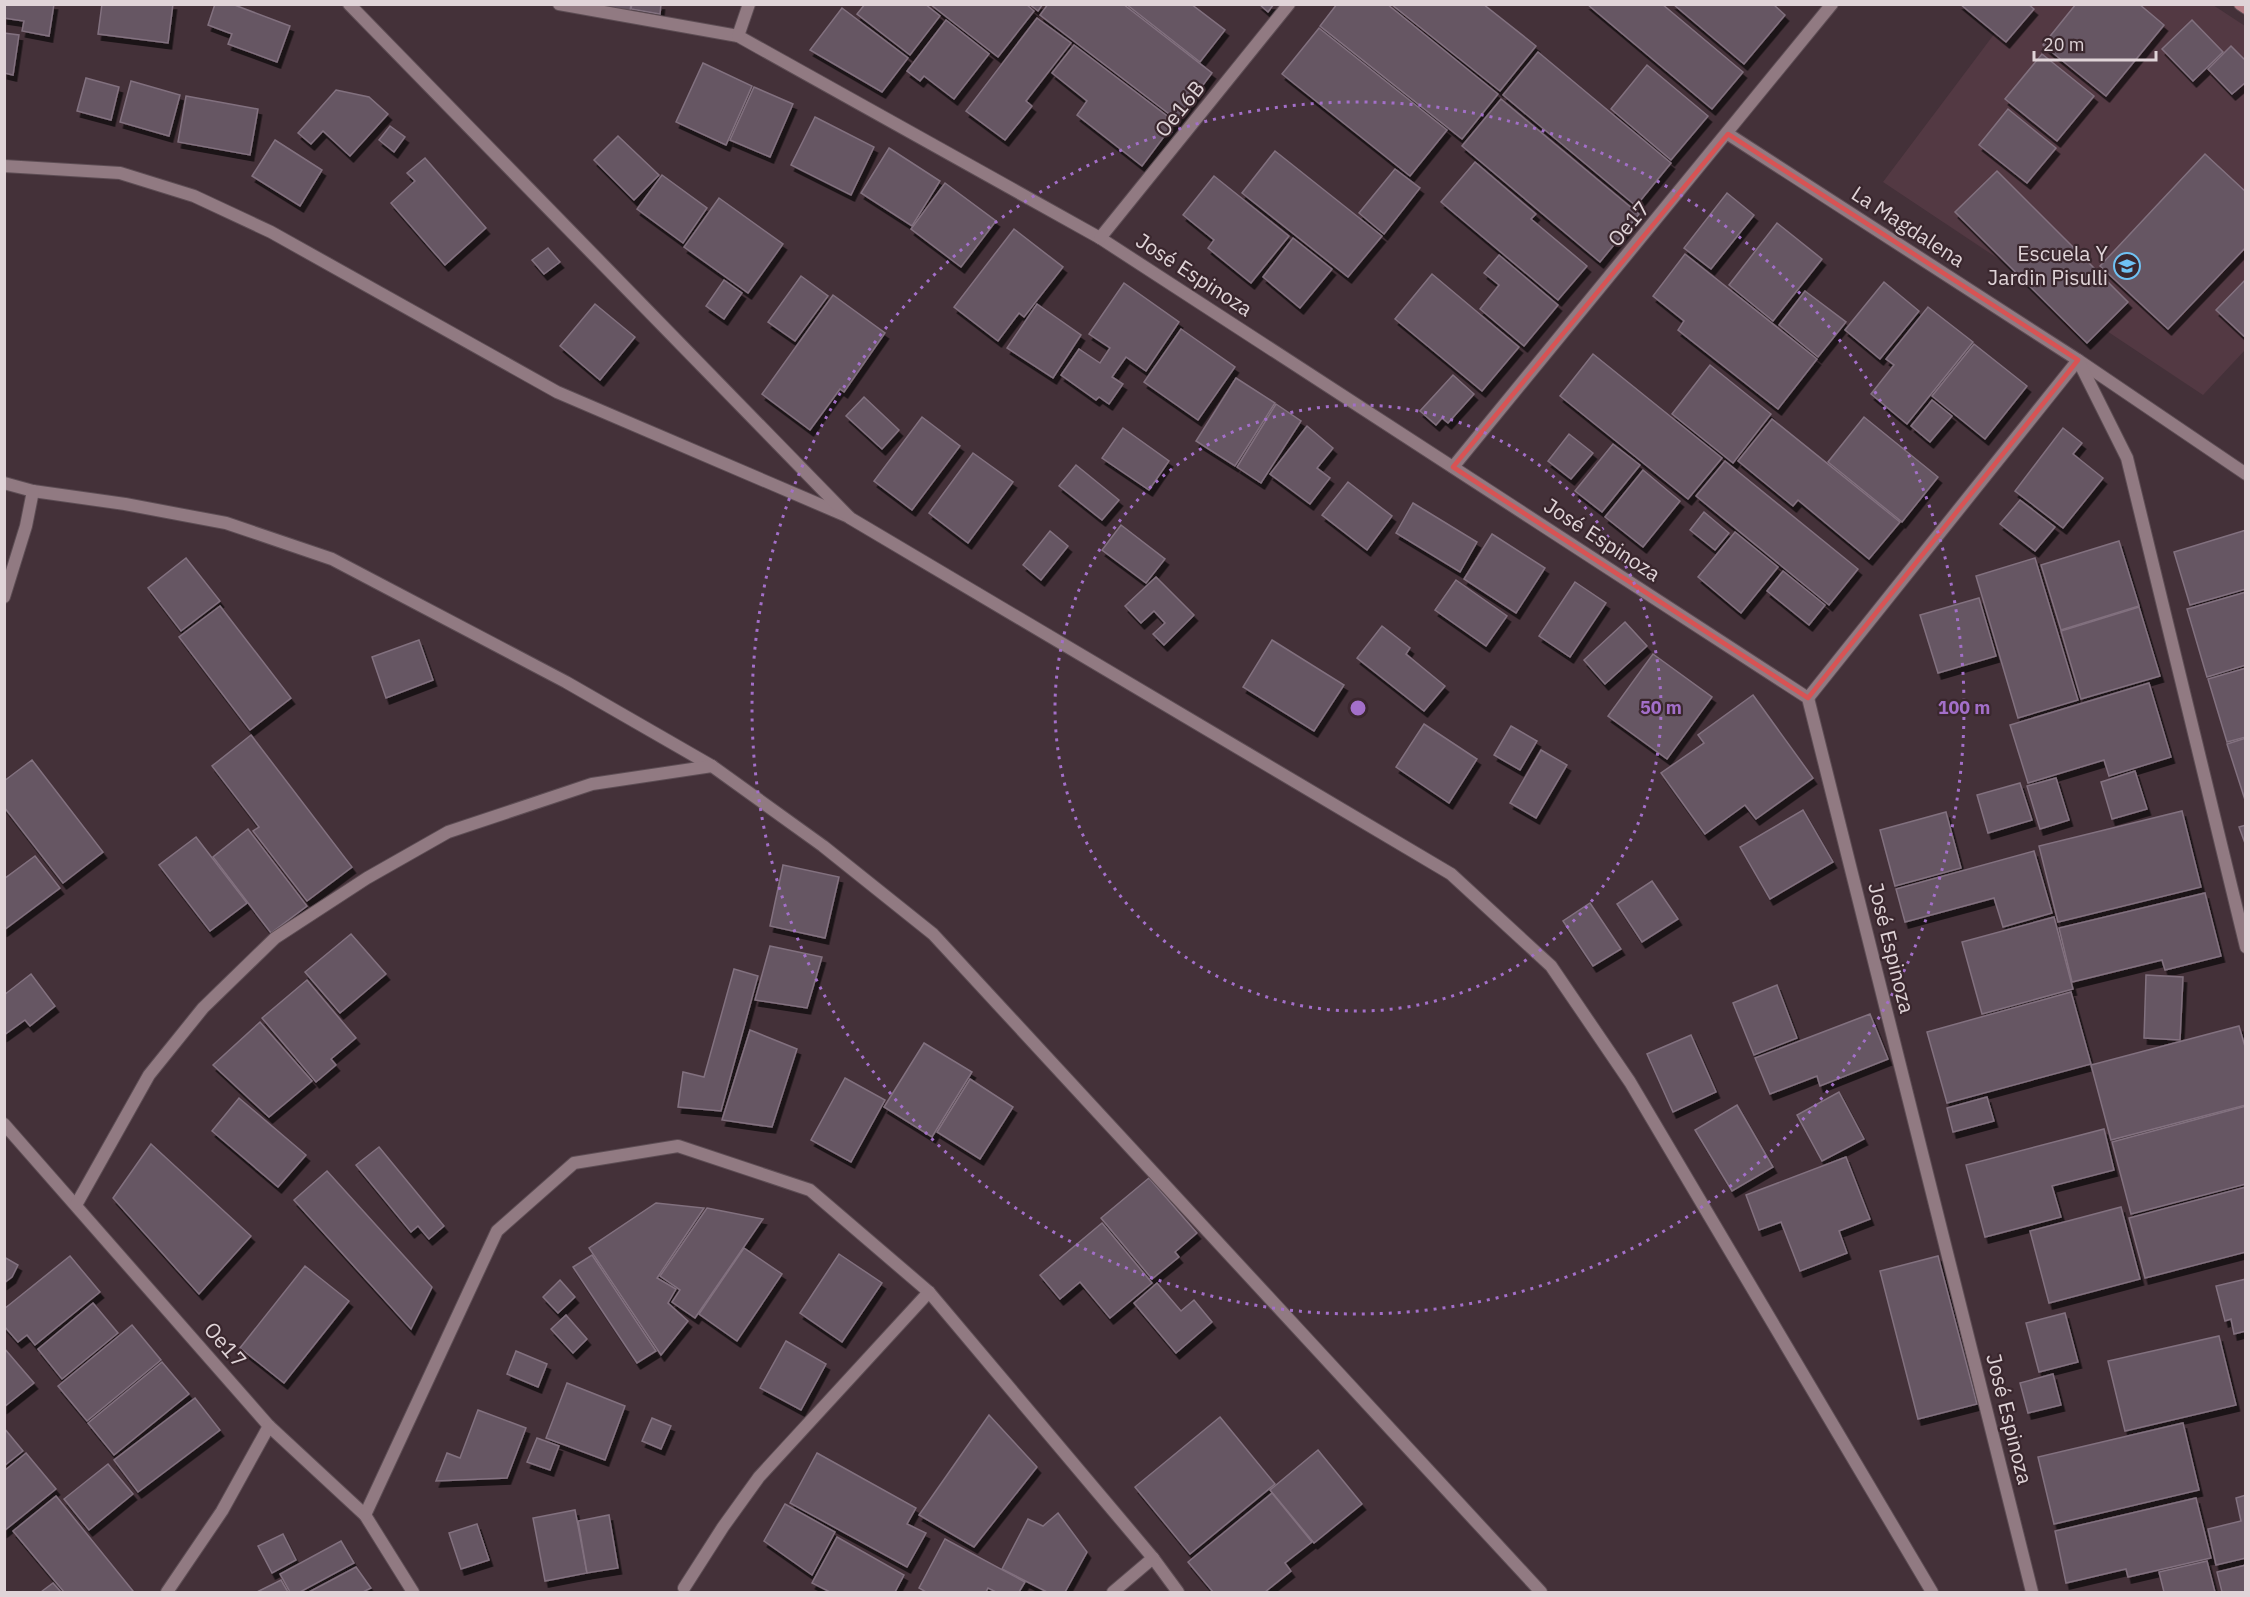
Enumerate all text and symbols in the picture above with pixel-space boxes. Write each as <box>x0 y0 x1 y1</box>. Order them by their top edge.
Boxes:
scale bar <box>2034 24 2156 62</box>
text: 20 m <box>2043 33 2085 56</box>
street label: Oe16B <box>1148 74 1211 143</box>
street label: La Magdalena <box>1847 179 1971 273</box>
street label: Oe17 <box>1601 195 1656 252</box>
street label: José Espinoza <box>1131 226 1258 322</box>
place label: Escuela Y Jardin Pisulli <box>1987 239 2109 291</box>
school or university icon: Escuela Y Jardin Pisulli <box>2112 251 2142 281</box>
street label: José Espinoza <box>1539 491 1666 587</box>
text: 50 m <box>1640 696 1682 719</box>
text: 100 m <box>1938 696 1990 719</box>
centre of rings <box>1348 698 1368 718</box>
street label: José Espinoza <box>1862 880 1922 1016</box>
street label: Oe17 <box>198 1316 253 1373</box>
street label: José Espinoza <box>1980 1351 2040 1487</box>

